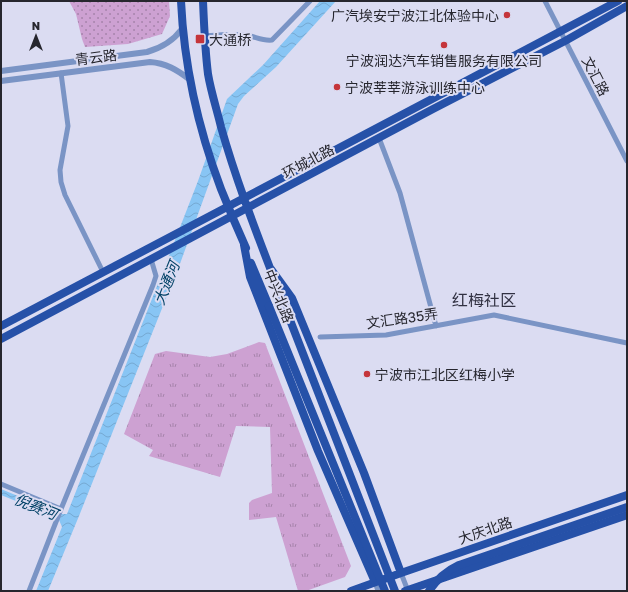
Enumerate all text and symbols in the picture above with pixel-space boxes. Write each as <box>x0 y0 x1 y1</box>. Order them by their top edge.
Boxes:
place label: 广汽埃安宁波江北体验中心 <box>331 7 499 24</box>
marker: 广汽埃安宁波江北体验中心 <box>502 10 512 20</box>
north arrow <box>16 16 56 56</box>
text: N <box>32 19 40 32</box>
place label: 大通桥 <box>209 31 251 48</box>
marker: 大通桥 <box>194 33 206 45</box>
marker: 宁波润达汽车销售服务有限公司 <box>439 40 449 50</box>
street label: 青云路 <box>74 46 118 68</box>
place label: 宁波润达汽车销售服务有限公司 <box>346 52 542 69</box>
street label: 文汇路 <box>579 53 613 99</box>
place label: 宁波莘莘游泳训练中心 <box>345 79 485 96</box>
marker: 宁波莘莘游泳训练中心 <box>332 82 342 92</box>
street label: 环城北路 <box>279 140 337 182</box>
water label: 大通河 <box>149 256 184 307</box>
street label: 中兴北路 <box>261 267 297 325</box>
district label: 红梅社区 <box>452 290 516 310</box>
street label: 文汇路35弄 <box>365 305 439 331</box>
place label: 宁波市江北区红梅小学 <box>375 366 515 383</box>
marker: 宁波市江北区红梅小学 <box>362 369 372 379</box>
water label: 倪赛河 <box>12 489 63 524</box>
street label: 大庆北路 <box>456 513 514 547</box>

